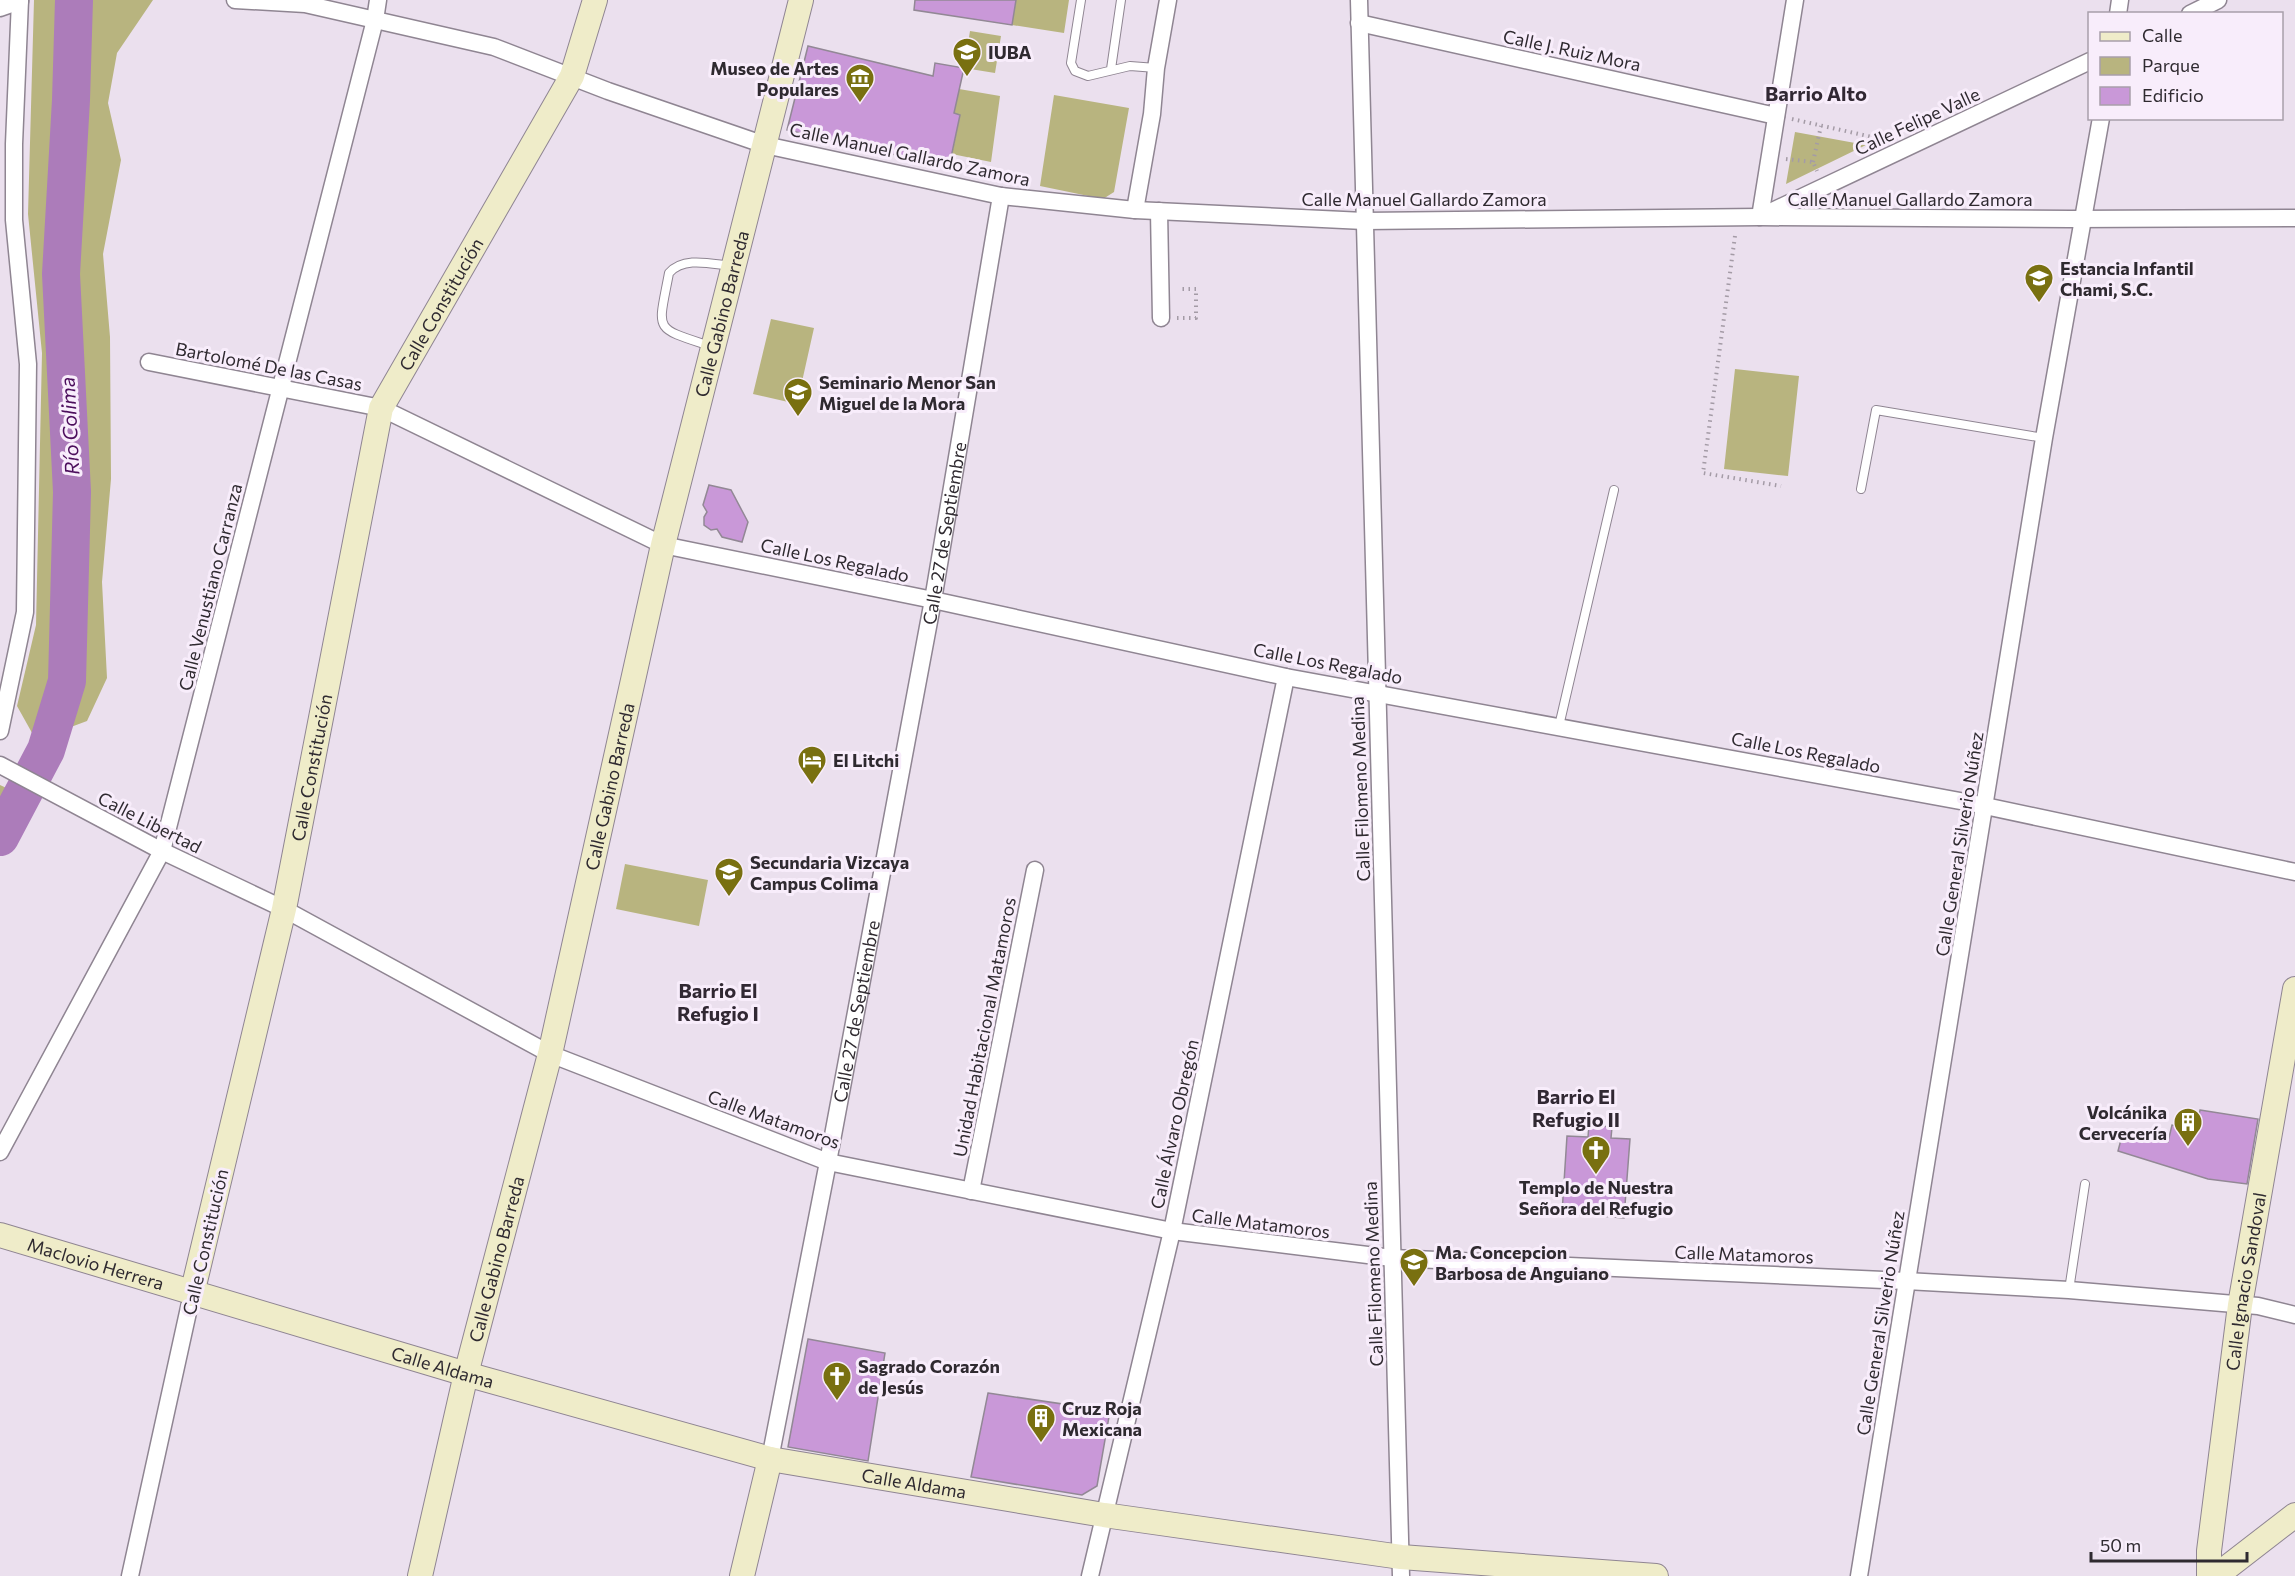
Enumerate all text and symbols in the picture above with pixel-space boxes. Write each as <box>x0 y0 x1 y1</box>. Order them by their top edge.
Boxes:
legend <box>2088 12 2283 120</box>
text: Calle <box>2142 24 2182 46</box>
street label: Calle J. Ruiz Mora <box>1501 25 1643 75</box>
school or university icon: IUBA <box>951 36 983 78</box>
place label: IUBA <box>988 41 1032 63</box>
text: Parque <box>2142 54 2200 76</box>
place label: Museo de Artes Populares <box>710 57 839 100</box>
museum icon: Museo de Artes Populares <box>844 62 876 104</box>
district label: Barrio Alto <box>1765 81 1867 105</box>
street label: Calle Felipe Valle <box>1851 82 1983 160</box>
text: Edificio <box>2142 84 2204 106</box>
street label: Calle Manuel Gallardo Zamora <box>788 118 1032 190</box>
street label: Calle Manuel Gallardo Zamora <box>1301 188 1547 210</box>
street label: Calle Manuel Gallardo Zamora <box>1787 188 2033 210</box>
street label: Calle Gabino Barreda <box>690 228 753 399</box>
street label: Calle Constitución <box>394 234 488 374</box>
place label: Estancia Infantil Chami, S.C. <box>2060 257 2194 300</box>
school or university icon: Estancia Infantil Chami, S.C. <box>2023 262 2055 304</box>
street label: Bartolomé De las Casas <box>174 337 364 395</box>
place label: Seminario Menor San Miguel de la Mora <box>819 371 996 414</box>
water label: Río Colima <box>54 376 84 476</box>
school or university icon: Seminario Menor San Miguel de la Mora <box>782 376 814 418</box>
street label: Calle 27 de Septiembre <box>918 440 970 626</box>
street label: Calle Venustiano Carranza <box>174 481 246 693</box>
street label: Calle Los Regalado <box>759 533 911 587</box>
street label: Calle Los Regalado <box>1252 638 1404 688</box>
street label: Calle Constitución <box>286 692 336 843</box>
street label: Calle Filomeno Medina <box>1346 696 1374 882</box>
street label: Calle Gabino Barreda <box>580 701 639 872</box>
street label: Calle Los Regalado <box>1730 727 1882 777</box>
street label: Calle General Silverio Núñez <box>1930 730 1988 958</box>
hotel icon: El Litchi <box>796 744 828 786</box>
place label: El Litchi <box>833 749 899 771</box>
street label: Calle Libertad <box>95 786 205 858</box>
place label: Secundaria Vizcaya Campus Colima <box>750 851 909 894</box>
school or university icon: Secundaria Vizcaya Campus Colima <box>713 856 745 898</box>
street label: Unidad Habitacional Matamoros <box>948 895 1020 1159</box>
street label: Calle 27 de Septiembre <box>828 918 884 1104</box>
district label: Barrio El Refugio I <box>677 978 759 1025</box>
street label: Calle Álvaro Obregón <box>1145 1037 1203 1211</box>
district label: Barrio El Refugio II <box>1532 1084 1620 1131</box>
street label: Calle Matamoros <box>705 1085 843 1153</box>
place label: Volcánika Cervecería <box>2079 1101 2167 1144</box>
building icon: Volcánika Cervecería <box>2172 1106 2204 1148</box>
church icon: Templo de Nuestra Señora del Refugio <box>1580 1134 1612 1176</box>
street label: Calle Constitución <box>177 1167 233 1317</box>
street label: Calle Gabino Barreda <box>464 1174 528 1344</box>
place label: Templo de Nuestra Señora del Refugio <box>1519 1176 1673 1219</box>
street label: Calle Filomeno Medina <box>1359 1181 1387 1367</box>
street label: Calle Ignacio Sandoval <box>2221 1191 2270 1372</box>
street label: Calle Matamoros <box>1191 1204 1331 1242</box>
street label: Calle General Silverio Núñez <box>1851 1209 1909 1437</box>
street label: Maclovio Herrera <box>25 1233 167 1294</box>
place label: Ma. Concepcion Barbosa de Anguiano <box>1435 1241 1609 1284</box>
street label: Calle Matamoros <box>1674 1241 1814 1267</box>
school or university icon: Ma. Concepcion Barbosa de Anguiano <box>1398 1246 1430 1288</box>
street label: Calle Aldama <box>389 1341 497 1392</box>
place label: Sagrado Corazón de Jesús <box>858 1355 1000 1398</box>
church icon: Sagrado Corazón de Jesús <box>821 1360 853 1402</box>
place label: Cruz Roja Mexicana <box>1062 1397 1142 1440</box>
building icon: Cruz Roja Mexicana <box>1025 1402 1057 1444</box>
street label: Calle Aldama <box>860 1464 968 1503</box>
scale bar <box>2091 1525 2247 1563</box>
text: 50 m <box>2100 1534 2141 1556</box>

